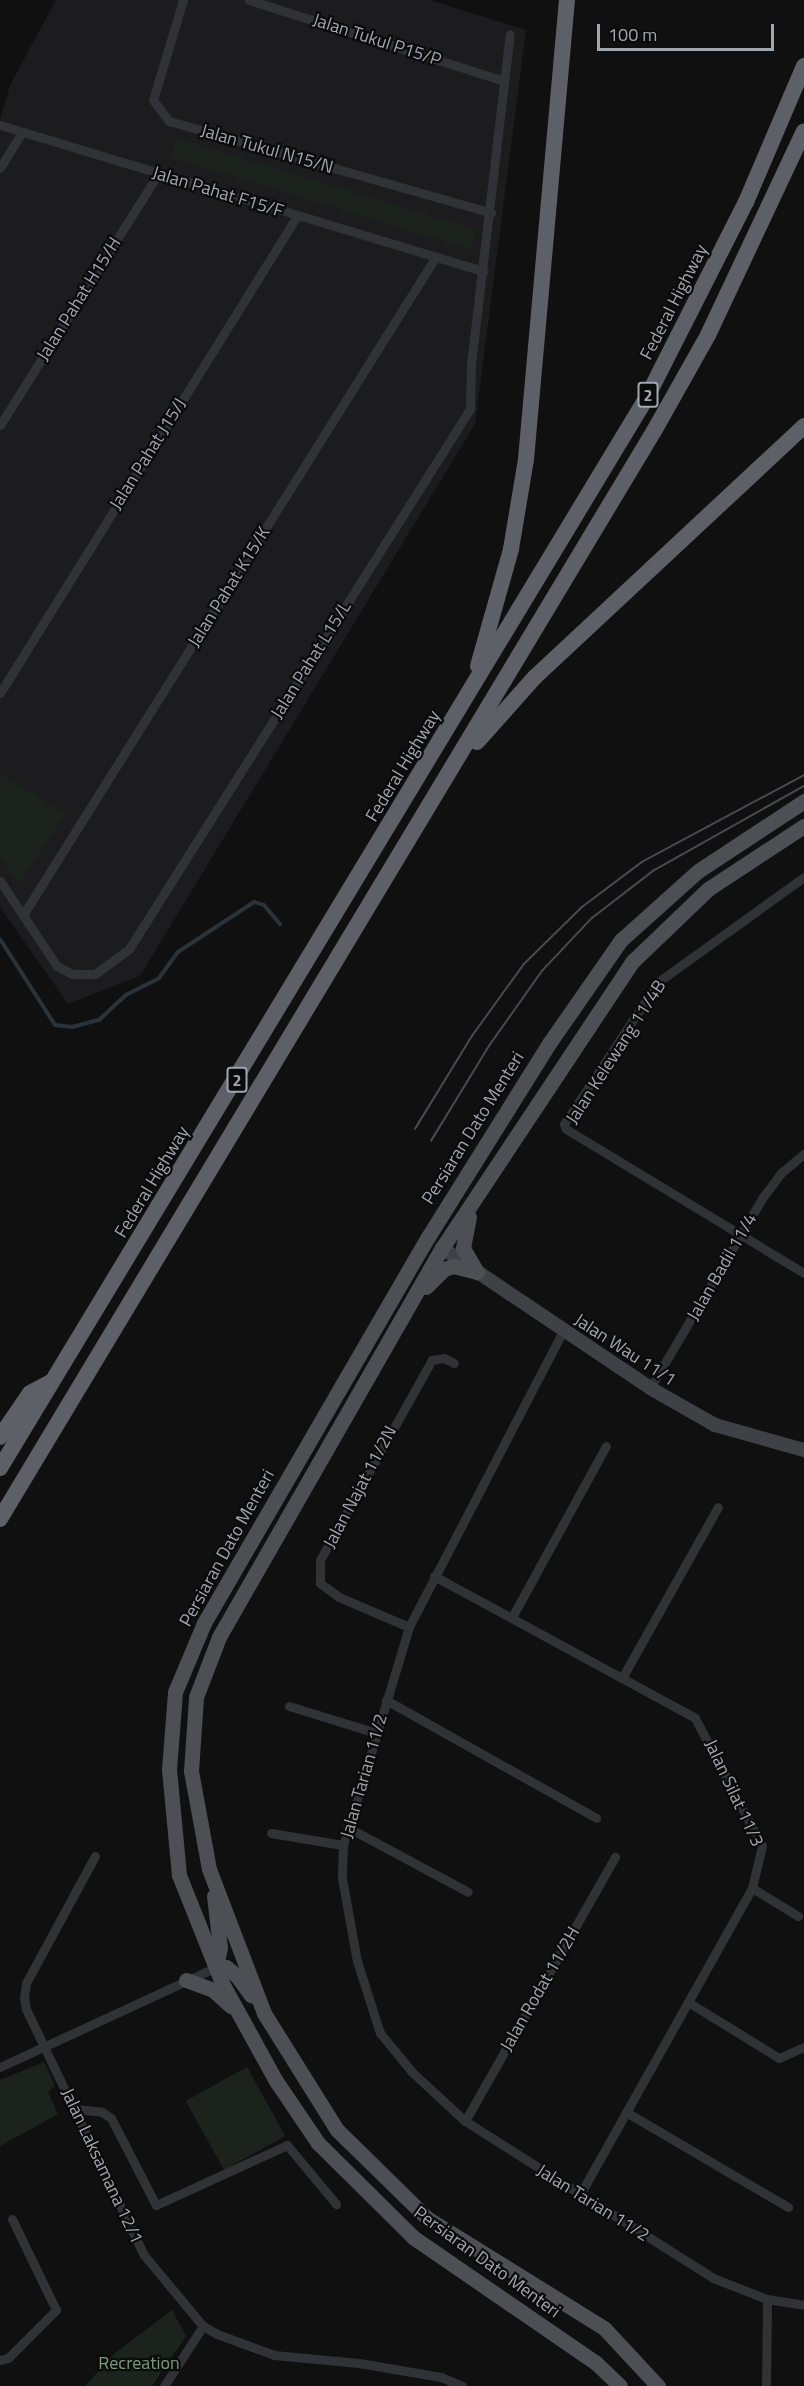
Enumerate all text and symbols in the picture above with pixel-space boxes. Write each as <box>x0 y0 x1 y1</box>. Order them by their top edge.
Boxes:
street label: Jalan Tukul P15/P <box>310 9 444 71</box>
scale bar <box>600 12 777 50</box>
text: 100 m <box>608 21 657 48</box>
street label: Jalan Tukul N15/N <box>198 120 336 178</box>
street label: Jalan Pahat F15/F <box>150 162 286 222</box>
street label: Jalan Pahat H15/H <box>32 233 126 365</box>
street label: Federal Highway <box>636 241 712 363</box>
road number: 2 <box>638 382 658 408</box>
street label: Jalan Pahat J15/J <box>105 394 191 514</box>
street label: Jalan Pahat K15/K <box>183 523 275 651</box>
street label: Jalan Pahat L15/L <box>266 597 356 723</box>
street label: Federal Highway <box>361 706 445 826</box>
street label: Jalan Kelewang 11/4B <box>561 976 671 1128</box>
street label: Persiaran Dato Menteri <box>417 1048 529 1208</box>
road number: 2 <box>226 1067 248 1093</box>
street label: Federal Highway <box>110 1122 194 1242</box>
street label: Jalan Badil 11/4 <box>683 1209 761 1325</box>
street label: Jalan Wau 11/1 <box>570 1309 680 1391</box>
street label: Jalan Najat 11/2N <box>319 1422 401 1552</box>
street label: Persiaran Dato Menteri <box>175 1466 279 1630</box>
street label: Jalan Tarian 11/2 <box>336 1711 392 1841</box>
street label: Jalan Silat 11/3 <box>700 1736 768 1850</box>
street label: Jalan Rodat 11/2H <box>496 1923 584 2055</box>
street label: Jalan Laksamana 12/1 <box>56 2085 148 2247</box>
street label: Jalan Tarian 11/2 <box>533 2160 653 2246</box>
street label: Persiaran Dato Menteri <box>410 2202 564 2322</box>
park label: Recreation <box>98 2352 180 2374</box>

